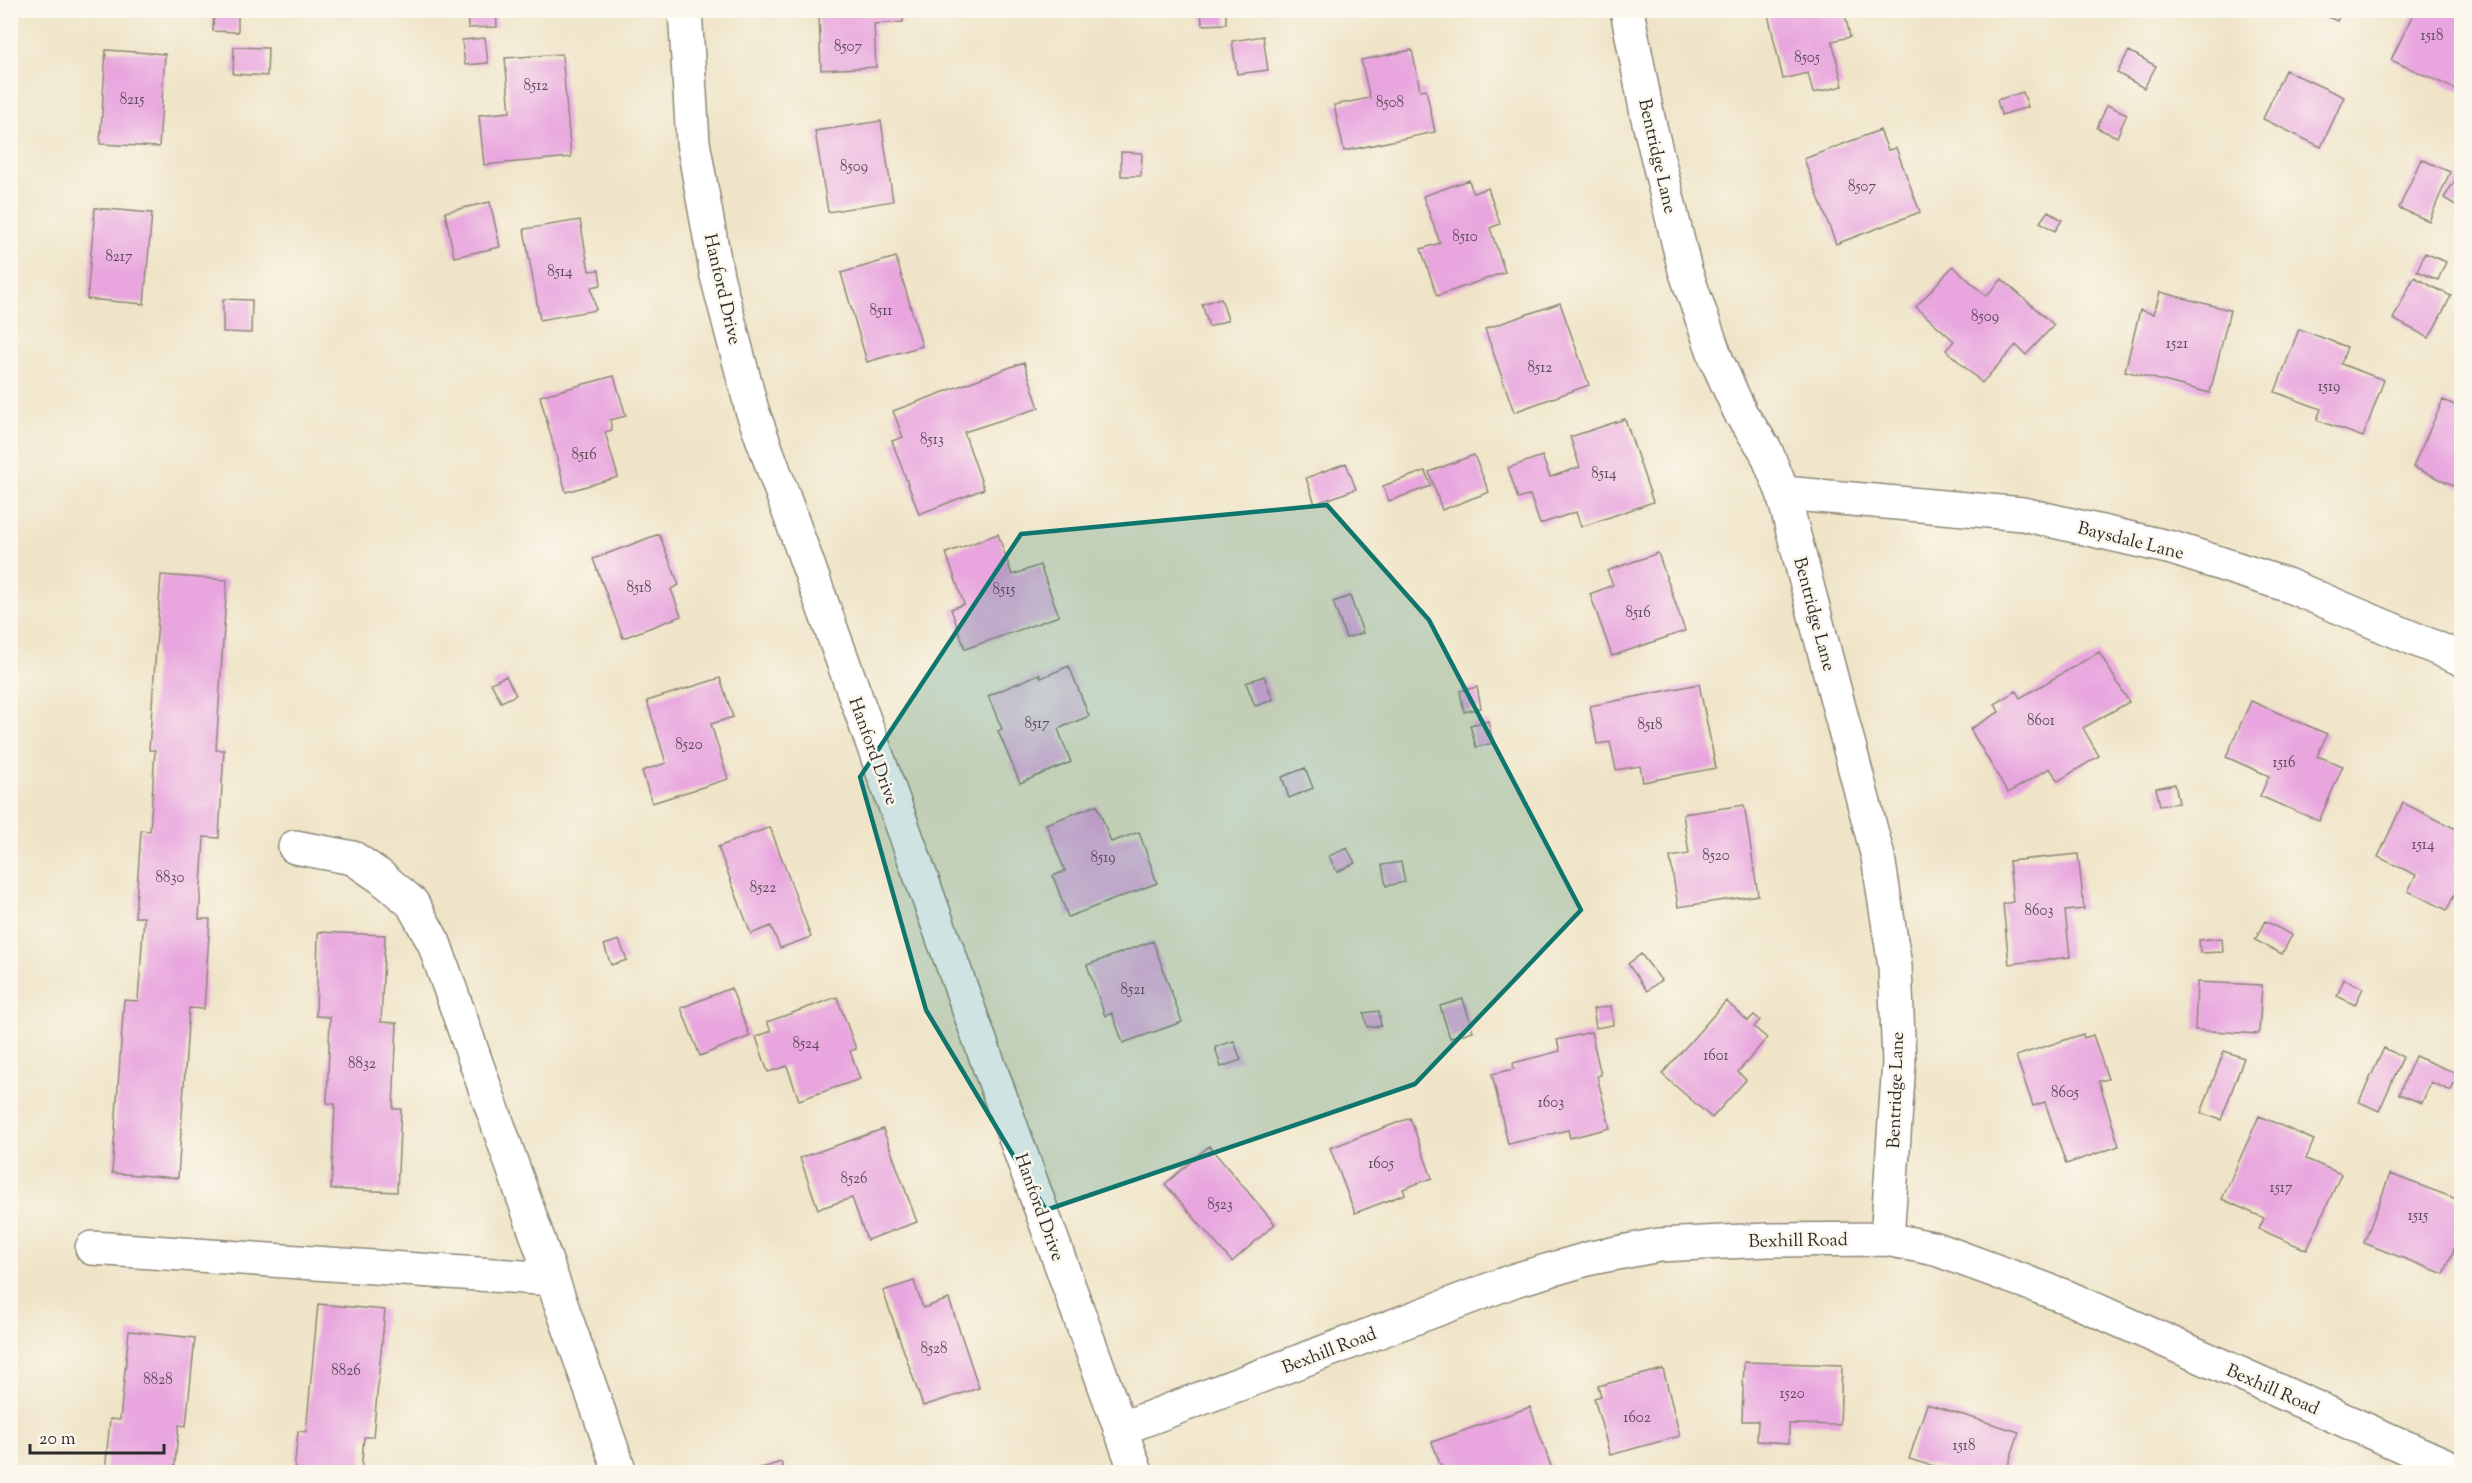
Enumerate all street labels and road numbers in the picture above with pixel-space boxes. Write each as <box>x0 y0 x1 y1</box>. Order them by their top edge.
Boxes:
street label: Bentridge Lane <box>1630 97 1682 216</box>
street label: Hanford Drive <box>696 232 746 347</box>
street label: Baysdale Lane <box>2075 516 2187 568</box>
street label: Bentridge Lane <box>1785 555 1841 674</box>
street label: Hanford Drive <box>841 694 904 809</box>
street label: Bentridge Lane <box>1882 1031 1912 1149</box>
street label: Hanford Drive <box>1007 1150 1070 1265</box>
street label: Bexhill Road <box>1748 1228 1848 1256</box>
street label: Bexhill Road <box>1279 1322 1381 1382</box>
street label: Bexhill Road <box>2221 1359 2323 1423</box>

